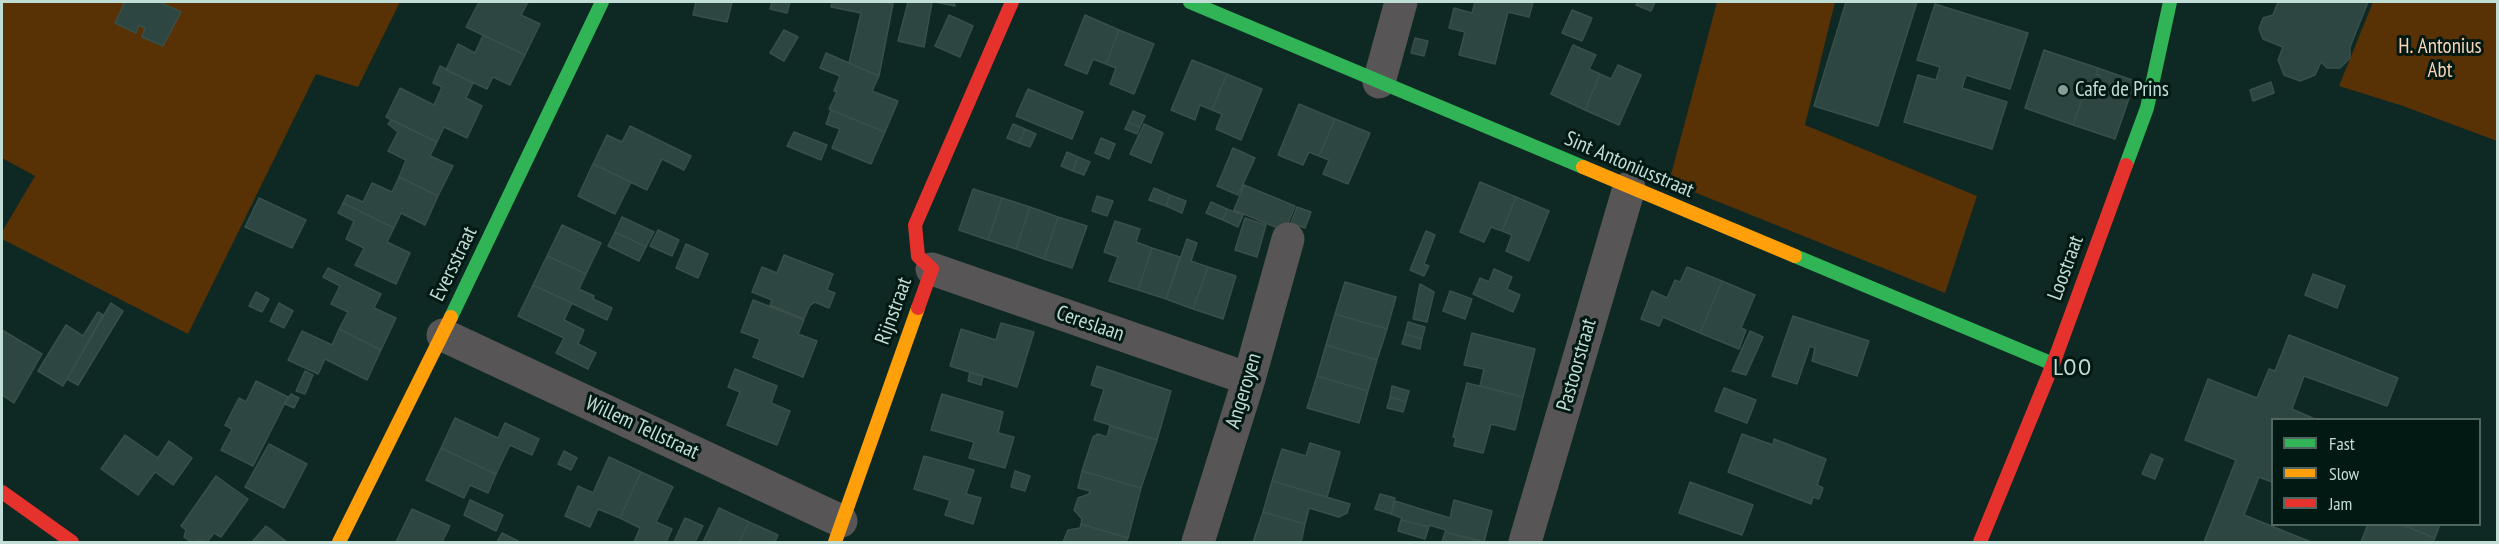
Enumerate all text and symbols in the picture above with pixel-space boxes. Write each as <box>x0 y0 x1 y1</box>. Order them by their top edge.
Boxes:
park label: H. Antonius Abt <box>2398 34 2482 84</box>
place label: Cafe de Prins <box>2075 77 2169 103</box>
marker: Cafe de Prins <box>2056 83 2070 97</box>
street label: Sint Antoniusstraat <box>1561 126 1697 204</box>
street label: Eversstraat <box>425 223 483 305</box>
street label: Loostraat <box>2043 232 2089 304</box>
street label: Rijnstraat <box>870 274 918 348</box>
street label: Cereslaan <box>1053 301 1127 347</box>
street label: Pastoorstraat <box>1552 316 1602 414</box>
street label: Angeroyen <box>1221 350 1267 432</box>
district label: LOO <box>2053 354 2093 382</box>
street label: Willem Tellstraat <box>581 391 703 465</box>
legend <box>2271 418 2481 526</box>
text: Fast <box>2329 432 2355 455</box>
text: Slow <box>2329 462 2359 485</box>
text: Jam <box>2329 492 2352 515</box>

